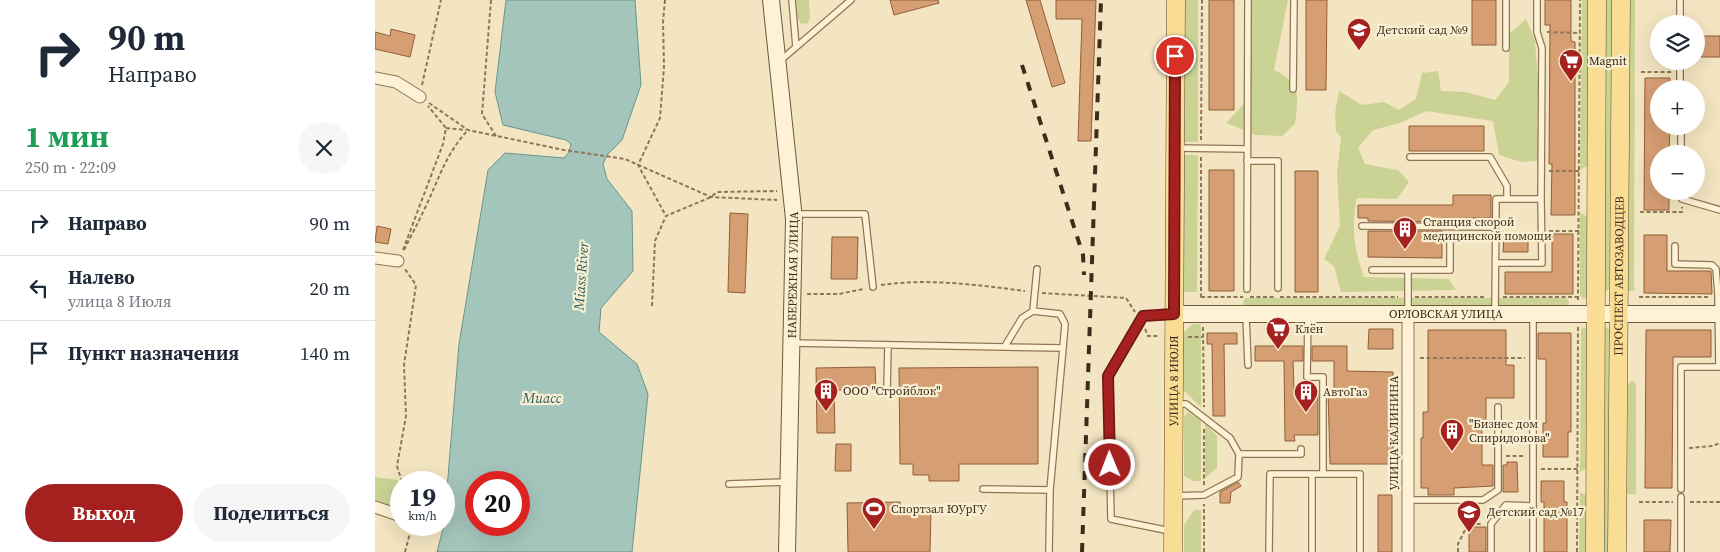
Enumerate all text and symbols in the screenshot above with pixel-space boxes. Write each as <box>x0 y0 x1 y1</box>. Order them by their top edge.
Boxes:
text: 90 m <box>108 14 185 62</box>
map controls <box>1650 15 1705 200</box>
button: layers <box>1650 15 1705 70</box>
school or university icon: Детский сад №9 <box>1346 17 1372 51</box>
icon: right <box>25 20 90 85</box>
place label: Детский сад №9 <box>1377 22 1468 38</box>
pin <box>1154 35 1196 77</box>
icon: arrive <box>1161 42 1189 70</box>
supermarket icon: Magnit <box>1558 48 1584 82</box>
place label: Magnit <box>1589 53 1627 69</box>
text: Направо <box>108 59 197 89</box>
button: + <box>1650 80 1705 135</box>
text: 1 мин <box>25 116 109 157</box>
button: close <box>298 122 350 174</box>
button: − <box>1650 145 1705 200</box>
text: 250 m · 22:09 <box>25 156 116 178</box>
street label: ПРОСПЕКТ АВТОЗАВОДЦЕВ <box>1610 196 1628 356</box>
icon: right <box>25 209 53 237</box>
text: Направо <box>68 210 147 236</box>
text: 90 m <box>309 210 350 236</box>
street label: НАБЕРЕЖНАЯ УЛИЦА <box>784 211 802 339</box>
place label: Станция скорой медицинской помощи <box>1423 214 1552 244</box>
building icon: Станция скорой медицинской помощи <box>1392 216 1418 250</box>
water label: Miass River <box>569 241 593 312</box>
text: Налево <box>68 264 135 290</box>
icon: left <box>25 274 53 302</box>
text: 20 m <box>309 275 350 301</box>
text: улица 8 Июля <box>68 290 171 312</box>
street label: ОРЛОВСКАЯ УЛИЦА <box>1389 306 1503 322</box>
supermarket icon: Клён <box>1265 316 1291 350</box>
place label: Клён <box>1295 321 1324 337</box>
street label: УЛИЦА 8 ИЮЛЯ <box>1166 335 1182 427</box>
icon: arrive <box>25 339 53 367</box>
text: Пункт назначения <box>68 340 239 366</box>
text: 140 m <box>300 340 350 366</box>
street label: УЛИЦА КАЛИНИНА <box>1386 375 1402 491</box>
building icon: ООО "Стройблок" <box>813 378 839 412</box>
building icon: АвтоГаз <box>1293 379 1319 413</box>
place label: ООО "Стройблок" <box>843 383 941 399</box>
place label: АвтоГаз <box>1323 384 1367 400</box>
water label: Миасс <box>522 388 562 408</box>
place label: "Бизнес дом Спиридонова" <box>1469 416 1550 446</box>
building icon: "Бизнес дом Спиридонова" <box>1439 418 1465 452</box>
position arrow <box>1083 438 1135 490</box>
speed limit sign: 20 <box>465 471 530 536</box>
text: 19 <box>409 480 436 514</box>
button: Выход <box>25 484 183 542</box>
button: Поделиться <box>193 484 350 542</box>
sports icon: Спортзал ЮУрГУ <box>861 496 887 530</box>
school or university icon: Детский сад №17 <box>1456 499 1482 533</box>
place label: Спортзал ЮУрГУ <box>891 501 987 517</box>
place label: Детский сад №17 <box>1487 504 1584 520</box>
text: km/h <box>408 508 437 524</box>

